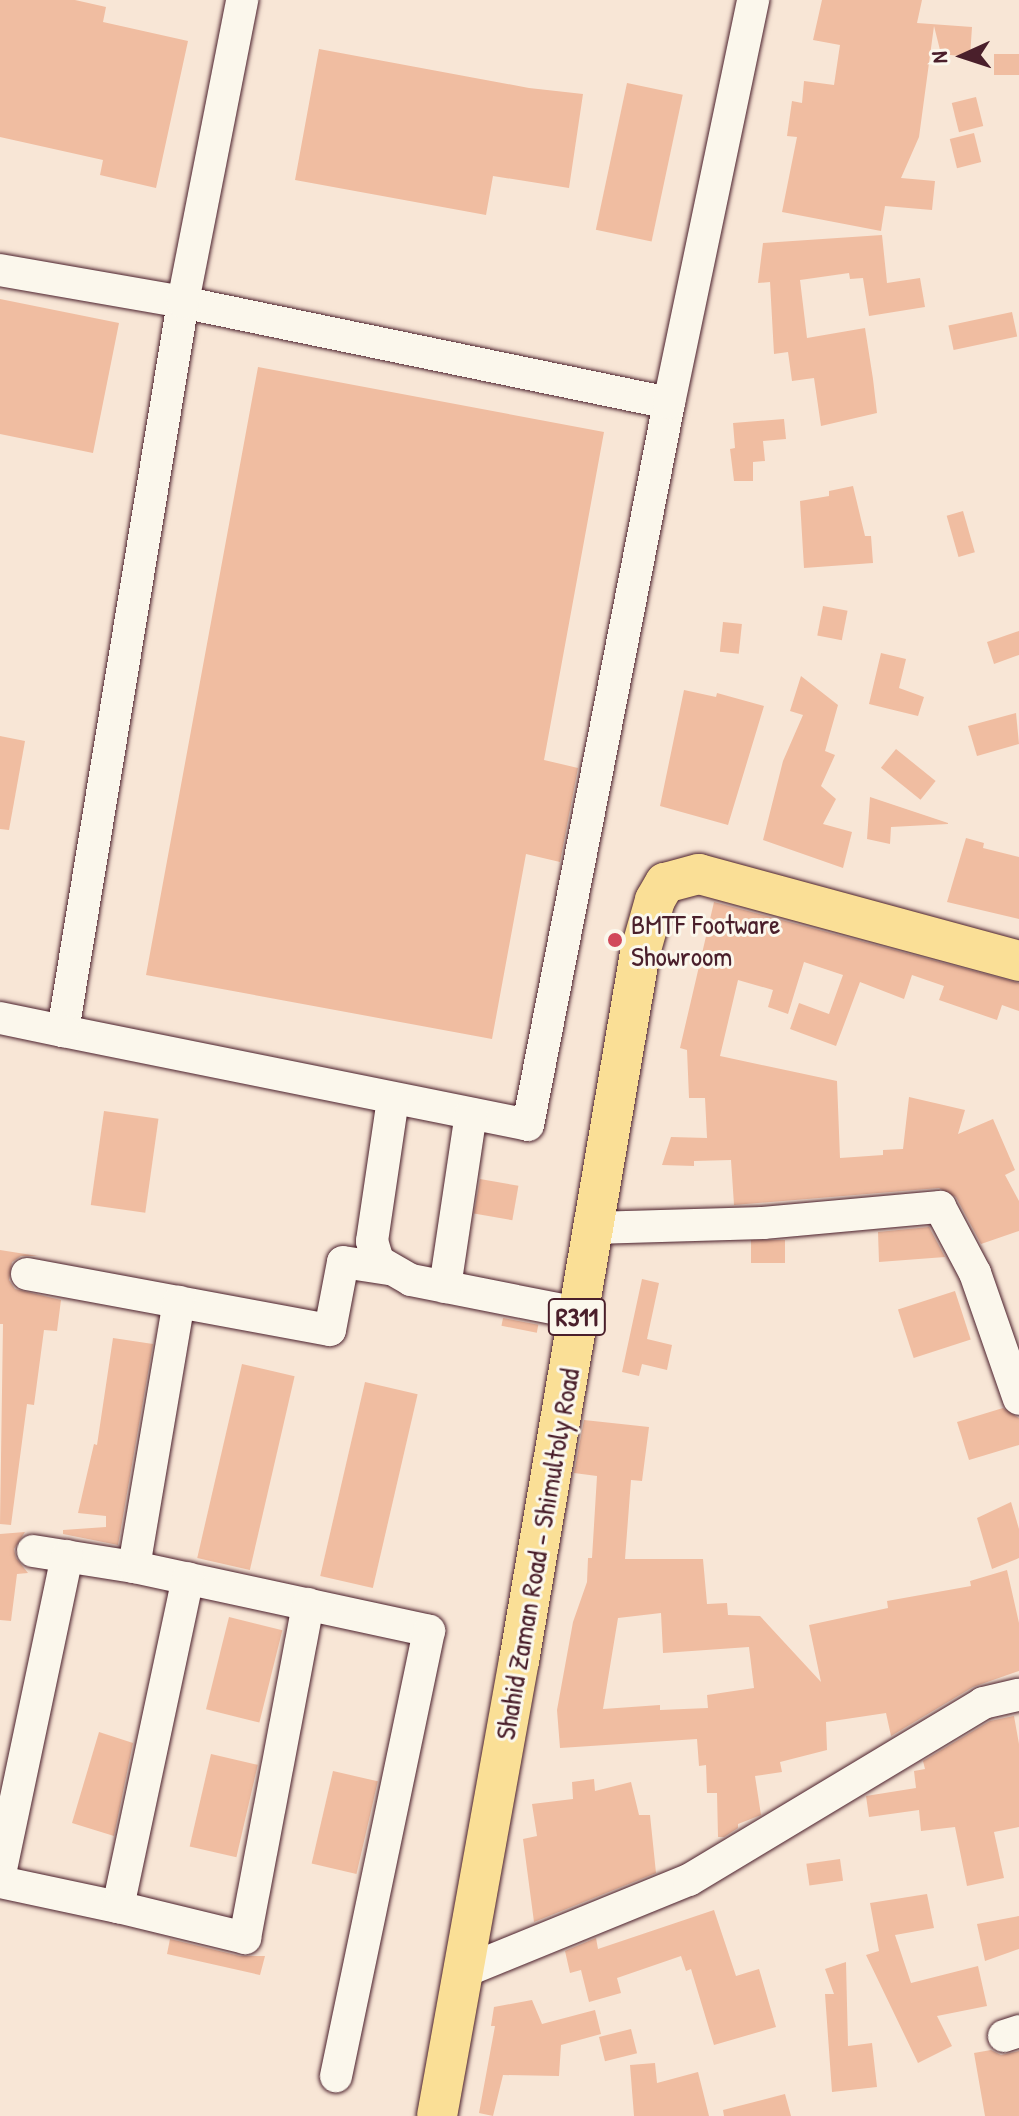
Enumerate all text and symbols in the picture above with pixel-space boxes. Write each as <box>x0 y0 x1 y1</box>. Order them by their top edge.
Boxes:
north arrow <box>923 16 1003 96</box>
text: N <box>924 51 954 64</box>
place label: BMTF Footware Showroom <box>631 907 780 973</box>
marker: BMTF Footware Showroom <box>606 931 624 949</box>
road number: R311 <box>547 1295 607 1339</box>
street label: Shahid Zaman Road - Shimultoly Road <box>488 1366 586 1742</box>

